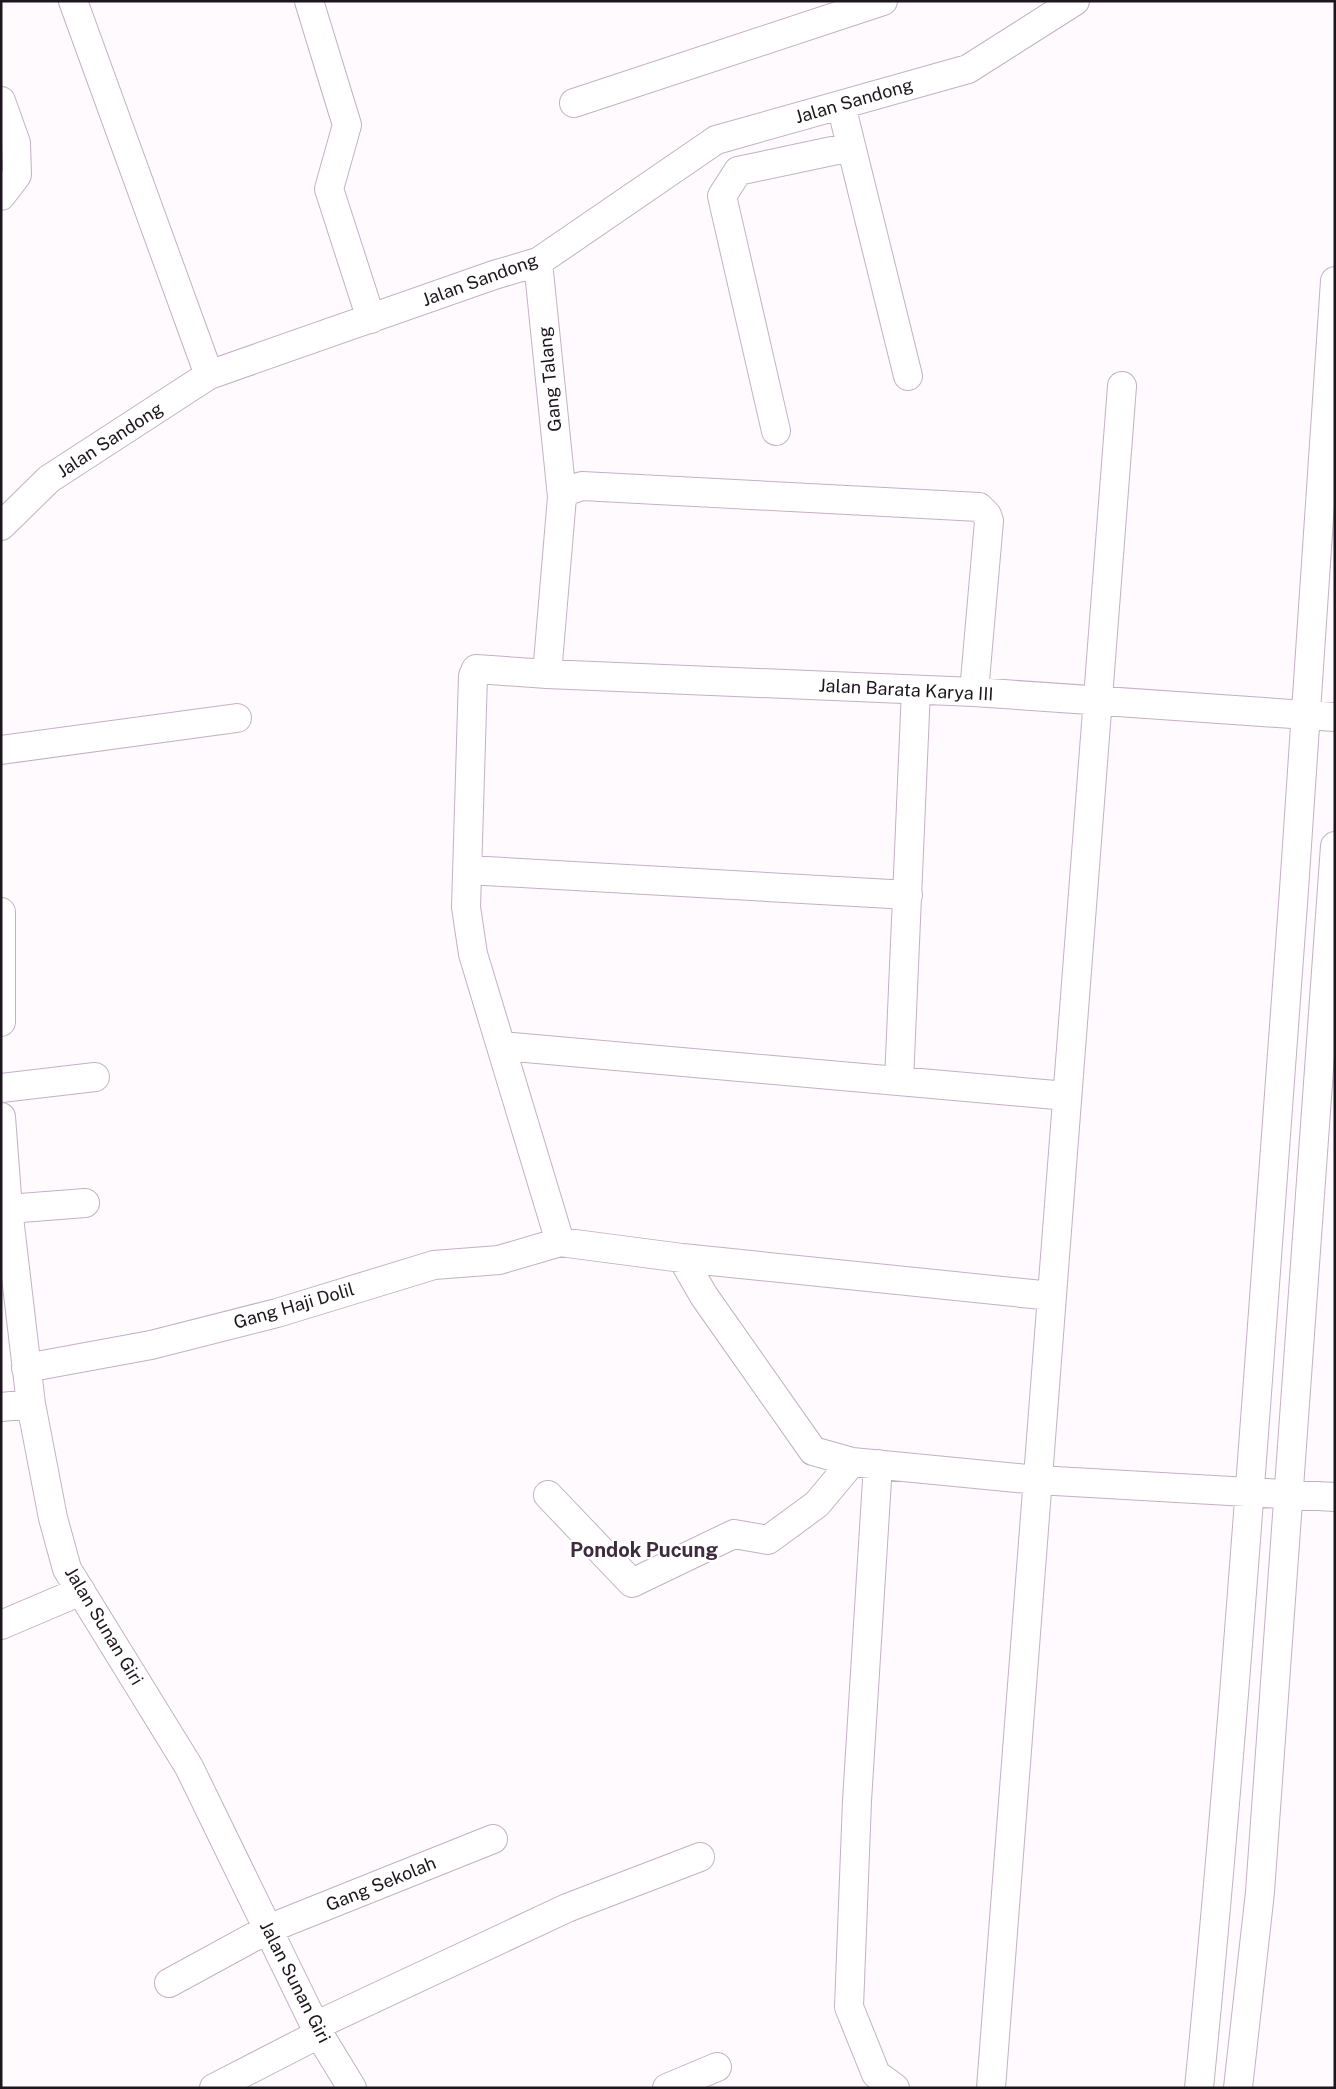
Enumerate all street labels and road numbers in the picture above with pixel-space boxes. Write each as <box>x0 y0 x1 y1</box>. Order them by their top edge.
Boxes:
street label: Jalan Sandong <box>792 74 915 127</box>
street label: Jalan Sandong <box>419 249 541 310</box>
street label: Gang Talang <box>534 325 565 433</box>
street label: Jalan Sandong <box>53 398 167 482</box>
street label: Jalan Barata Karya III <box>818 674 994 705</box>
street label: Gang Haji Dolil <box>231 1278 357 1333</box>
street label: Jalan Sunan Giri <box>61 1563 148 1689</box>
street label: Gang Sekolah <box>323 1852 439 1915</box>
street label: Jalan Sunan Giri <box>256 1917 335 2046</box>

